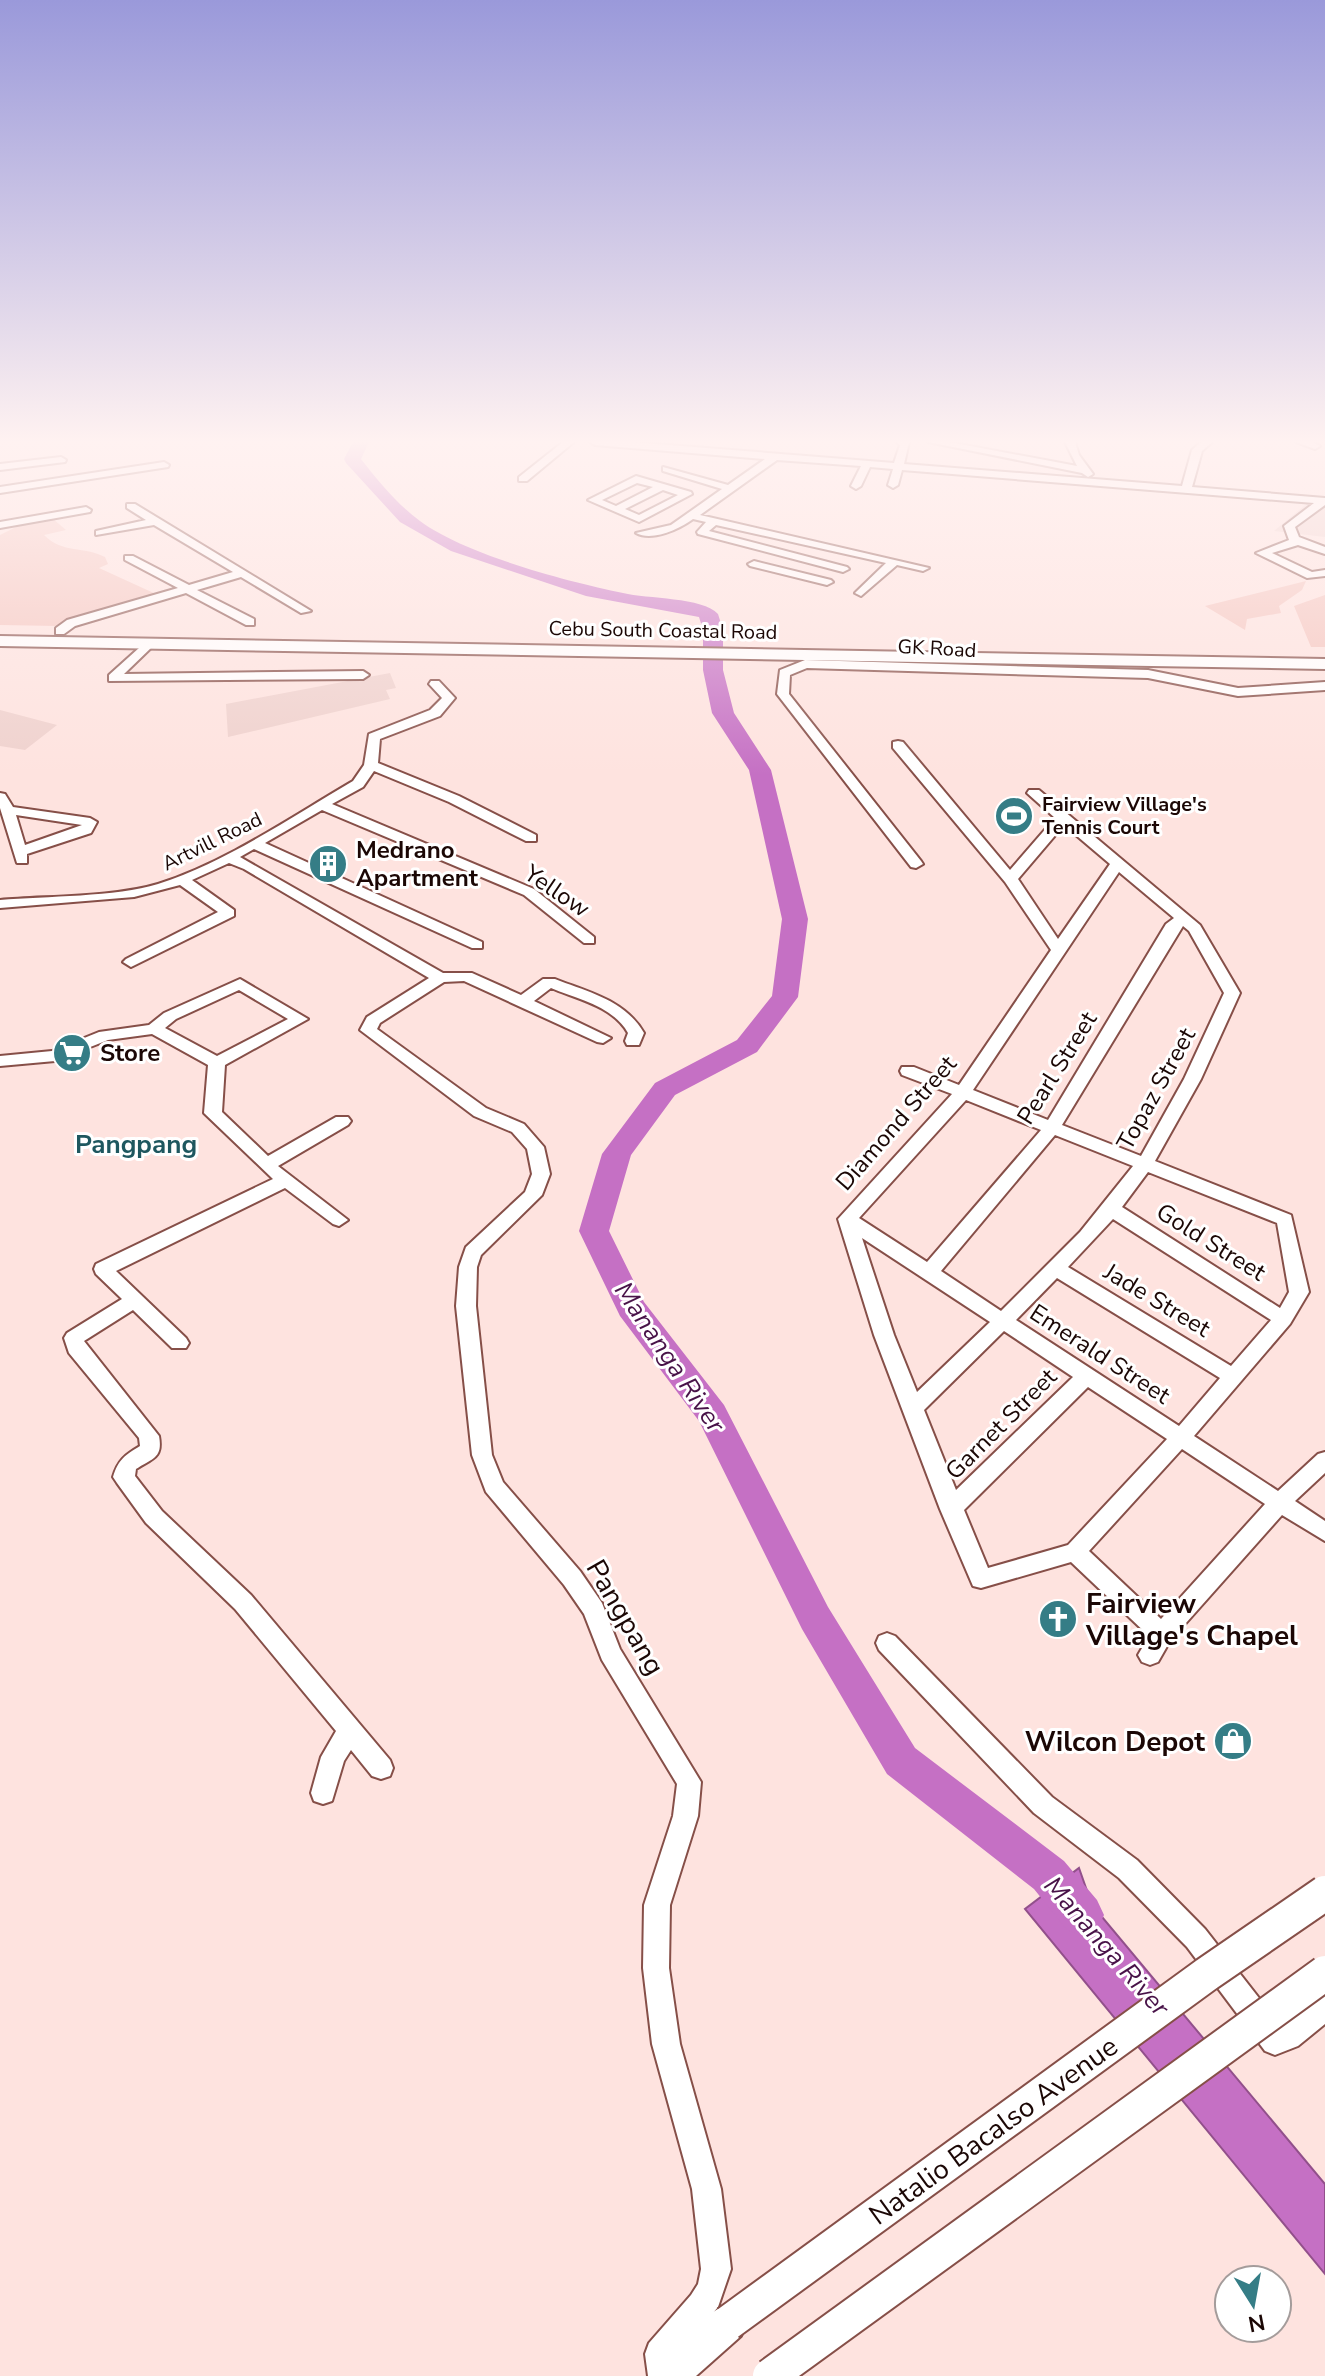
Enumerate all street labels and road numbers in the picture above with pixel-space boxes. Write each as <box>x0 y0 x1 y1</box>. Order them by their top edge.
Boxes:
street label: Cebu South Coastal Road <box>548 615 778 646</box>
street label: GK Road <box>897 633 977 664</box>
street label: Artvill Road <box>158 806 267 877</box>
street label: Yellow <box>517 857 596 925</box>
street label: Pearl Street <box>1010 1005 1105 1131</box>
street label: Topaz Street <box>1109 1021 1203 1156</box>
street label: Diamond Street <box>828 1048 964 1197</box>
street label: Gold Street <box>1150 1196 1272 1289</box>
street label: Jade Street <box>1097 1255 1217 1345</box>
street label: Emerald Street <box>1024 1297 1177 1412</box>
street label: Garnet Street <box>938 1361 1064 1487</box>
street label: Pangpang <box>577 1553 674 1682</box>
street label: Natalio Bacalso Avenue <box>862 2028 1126 2234</box>

